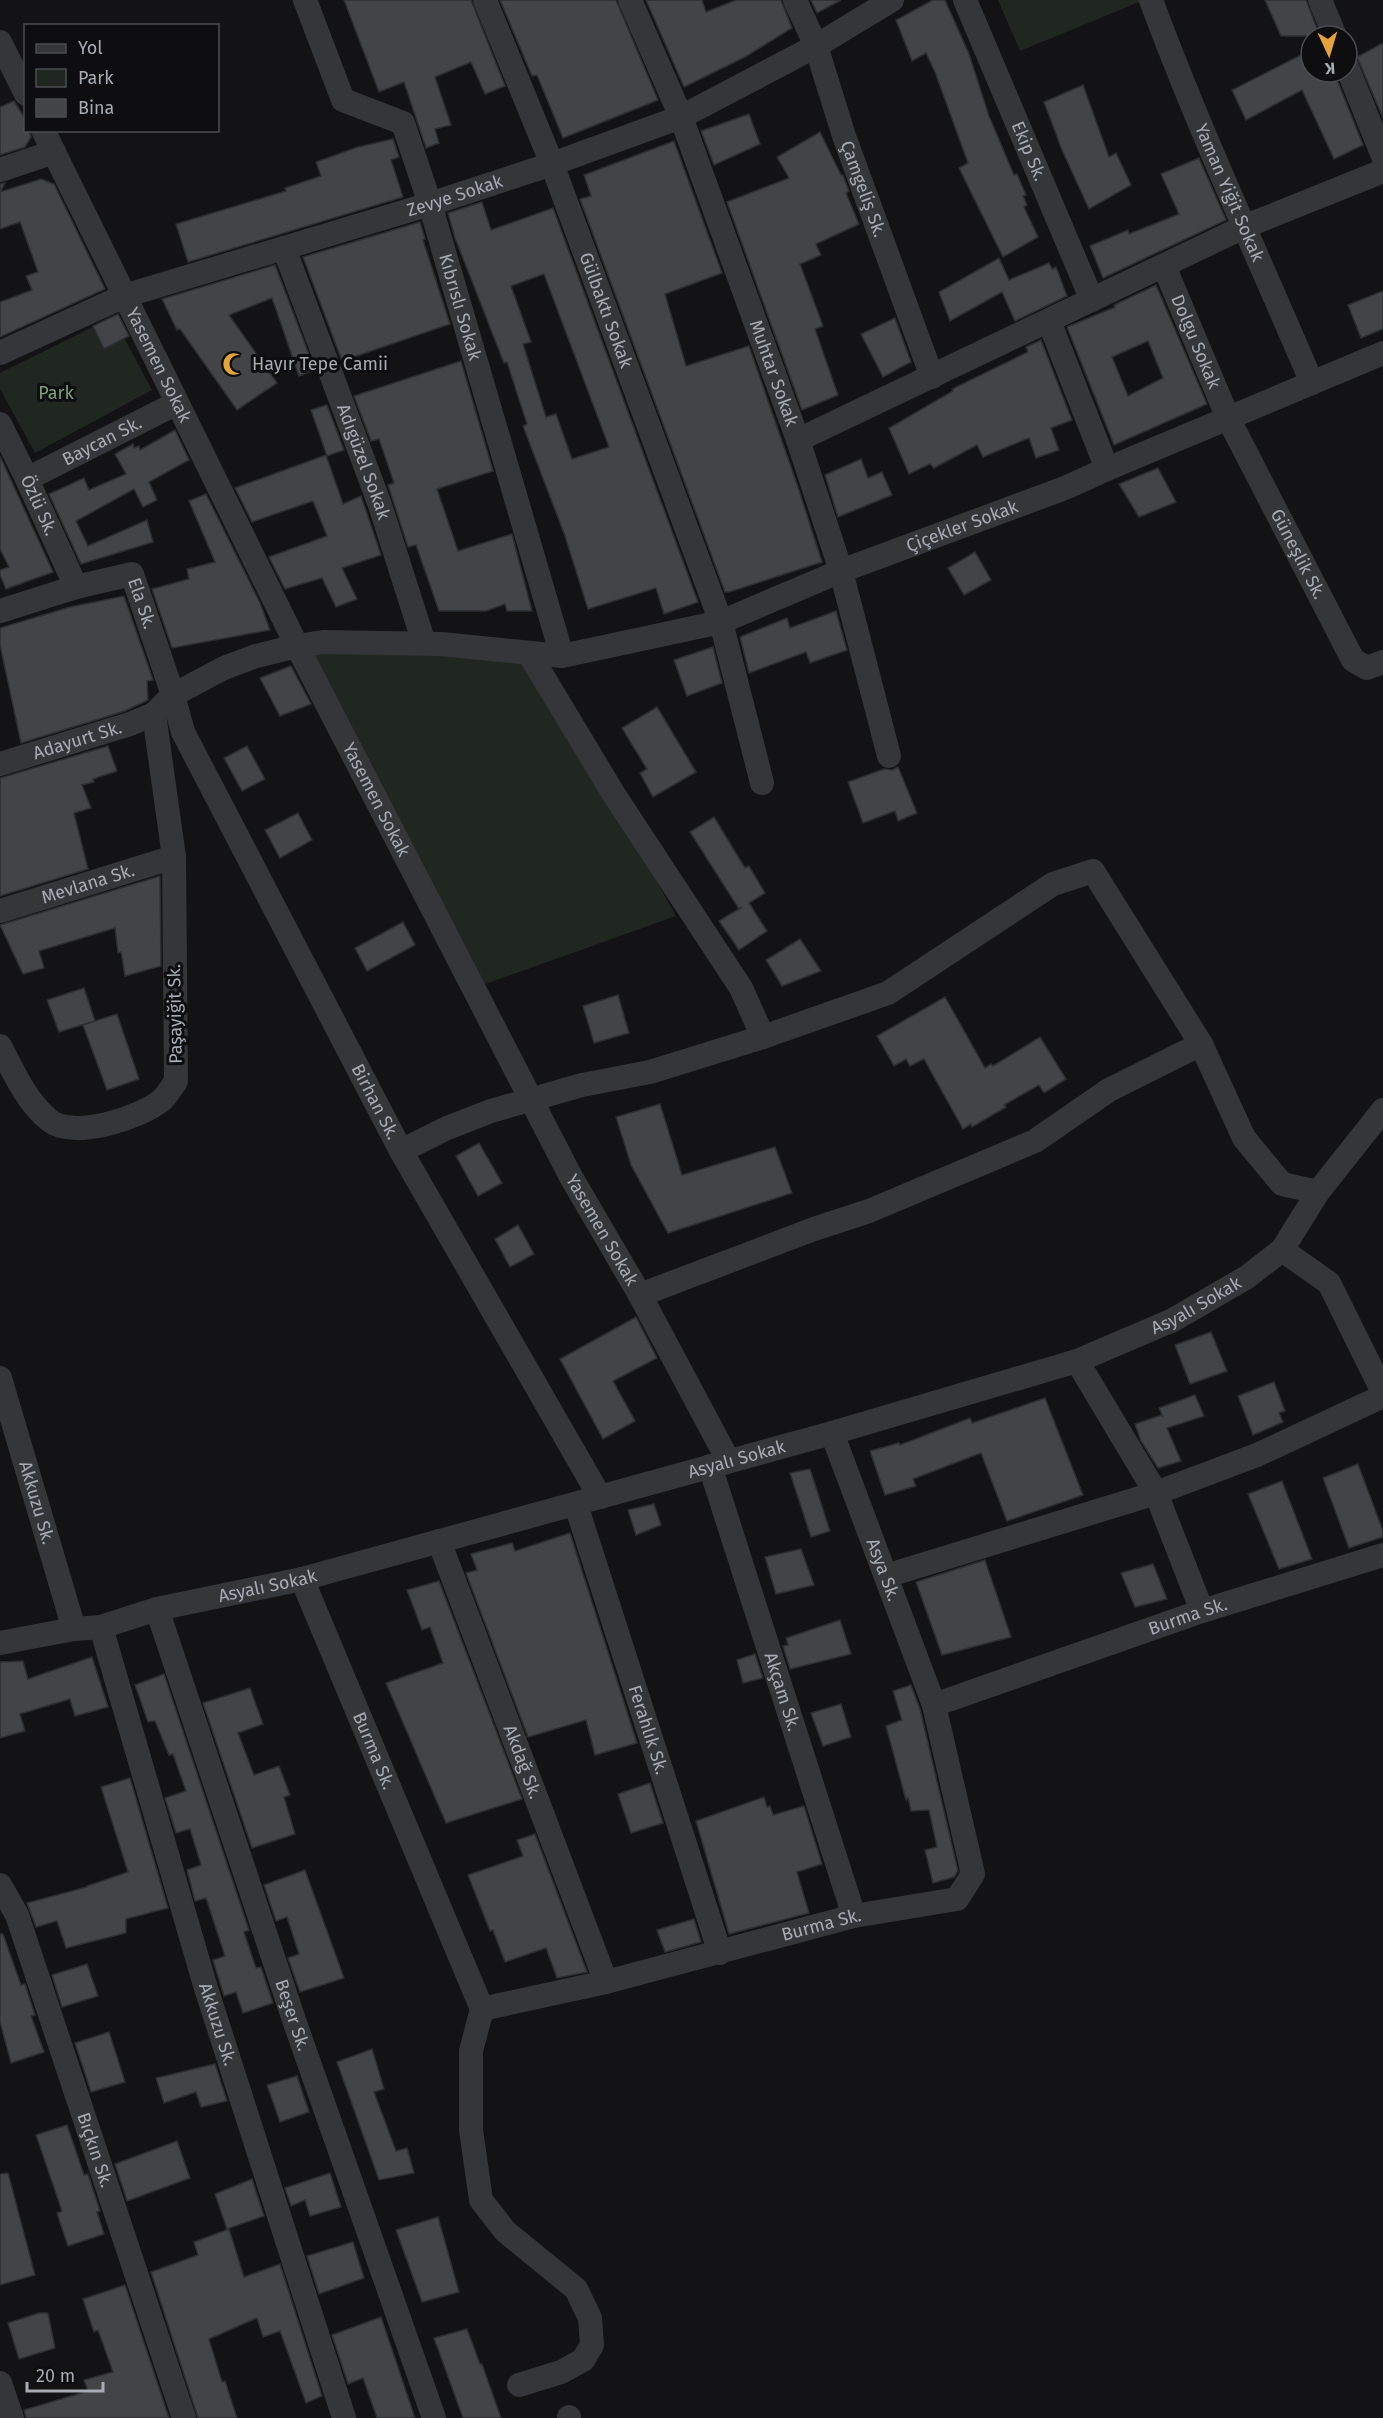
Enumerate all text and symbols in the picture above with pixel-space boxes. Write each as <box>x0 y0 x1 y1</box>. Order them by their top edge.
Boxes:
legend <box>24 24 219 132</box>
north arrow <box>1299 24 1359 84</box>
text: Yol <box>78 37 103 59</box>
text: K <box>1323 59 1336 78</box>
text: Park <box>78 67 114 89</box>
text: Bina <box>78 97 114 119</box>
street label: Ekip Sk. <box>1007 118 1051 184</box>
street label: Yaman Yiğit Sokak <box>1190 120 1269 266</box>
street label: Çamgeliş Sk. <box>836 138 891 240</box>
street label: Zevye Sokak <box>404 170 506 221</box>
street label: Gülbaktı Sokak <box>575 249 638 372</box>
street label: Kıbrıslı Sokak <box>434 251 486 364</box>
street label: Dolgu Sokak <box>1166 291 1226 393</box>
street label: Yasemen Sokak <box>121 304 197 427</box>
street label: Muhtar Sokak <box>744 317 803 430</box>
mosque icon: Hayır Tepe Camii <box>221 351 247 377</box>
place label: Hayır Tepe Camii <box>252 353 388 375</box>
park label: Park <box>38 382 74 404</box>
street label: Adıgüzel Sokak <box>332 401 395 523</box>
street label: Baycan Sk. <box>58 412 145 470</box>
street label: Özlü Sk. <box>16 471 62 539</box>
street label: Çiçekler Sokak <box>903 495 1022 557</box>
street label: Güneşlik Sk. <box>1266 505 1331 603</box>
street label: Ela Sk. <box>123 575 161 632</box>
street label: Adayurt Sk. <box>30 716 124 764</box>
street label: Yasemen Sokak <box>338 739 415 861</box>
street label: Mevlana Sk. <box>39 859 137 908</box>
street label: Paşayiğit Sk. <box>163 964 187 1064</box>
street label: Birhan Sk. <box>347 1060 404 1143</box>
street label: Yasemen Sokak <box>561 1170 643 1290</box>
street label: Asyalı Sokak <box>1148 1271 1246 1339</box>
street label: Asyalı Sokak <box>685 1435 788 1483</box>
street label: Akkuzu Sk. <box>14 1459 59 1547</box>
street label: Asya Sk. <box>862 1535 905 1604</box>
street label: Asyalı Sokak <box>216 1564 320 1607</box>
street label: Burma Sk. <box>1145 1593 1230 1640</box>
street label: Akçam Sk. <box>759 1650 805 1734</box>
street label: Ferahlık Sk. <box>624 1682 673 1777</box>
street label: Burma Sk. <box>348 1709 400 1793</box>
street label: Akdağ Sk. <box>499 1722 547 1802</box>
street label: Burma Sk. <box>779 1904 863 1946</box>
street label: Beşer Sk. <box>270 1976 315 2054</box>
street label: Akkuzu Sk. <box>194 1980 241 2068</box>
street label: Bıçkın Sk. <box>72 2110 118 2190</box>
scale bar <box>27 2355 104 2393</box>
text: 20 m <box>36 2365 75 2387</box>

